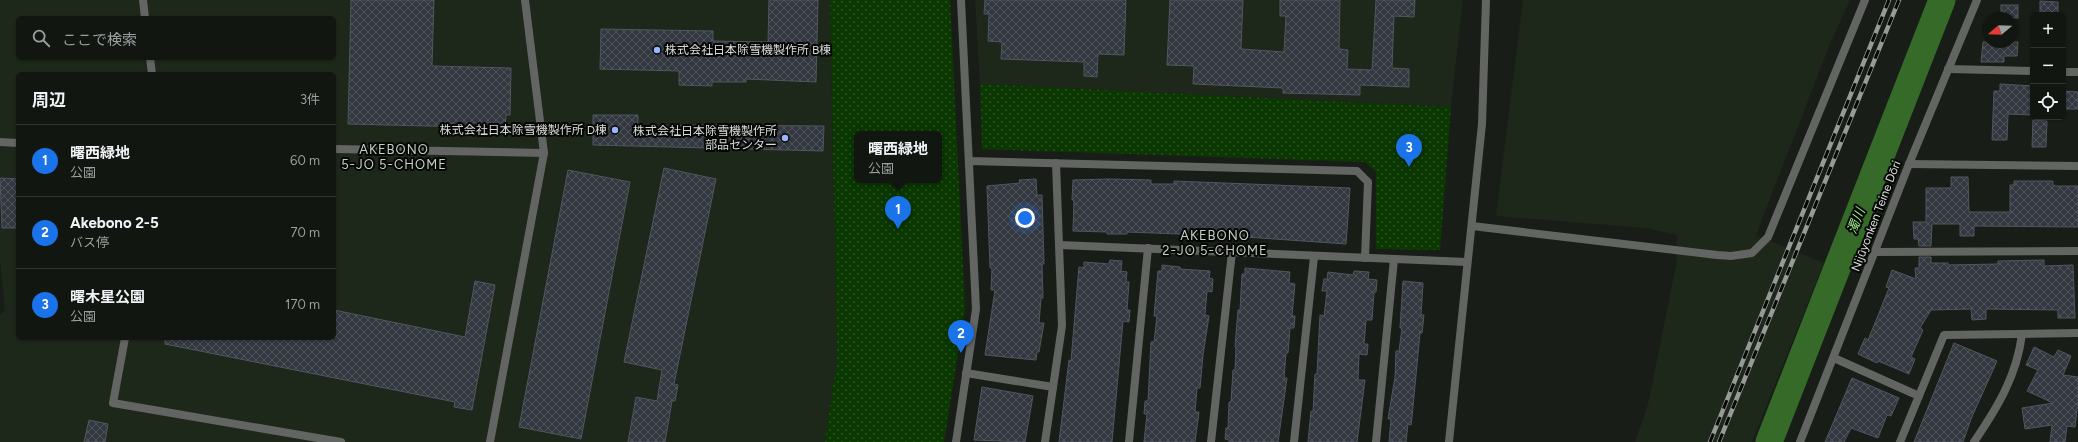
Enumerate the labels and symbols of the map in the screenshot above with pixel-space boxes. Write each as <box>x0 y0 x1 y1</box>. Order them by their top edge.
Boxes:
north arrow <box>1982 12 2018 48</box>
place label: 株式会社日本除雪機製作所 B棟 <box>665 43 831 57</box>
marker: 株式会社日本除雪機製作所 B棟 <box>652 45 662 55</box>
place label: 株式会社日本除雪機製作所 D棟 <box>440 123 607 137</box>
place label: 株式会社日本除雪機製作所 部品センター <box>633 124 777 152</box>
marker: 株式会社日本除雪機製作所 D棟 <box>610 125 620 135</box>
marker: 株式会社日本除雪機製作所 部品センター <box>780 133 790 143</box>
pin: 3 <box>1396 134 1422 167</box>
district label: AKEBONO 5-JO 5-CHOME <box>341 142 447 172</box>
street label: Nijūyonken Teine Dōri <box>1848 159 1904 273</box>
pin: 1 <box>885 196 911 229</box>
water label: 濁川 <box>1844 204 1868 236</box>
your location <box>1015 208 1035 228</box>
district label: AKEBONO 2-JO 5-CHOME <box>1162 228 1268 258</box>
pin: 2 <box>948 320 974 353</box>

